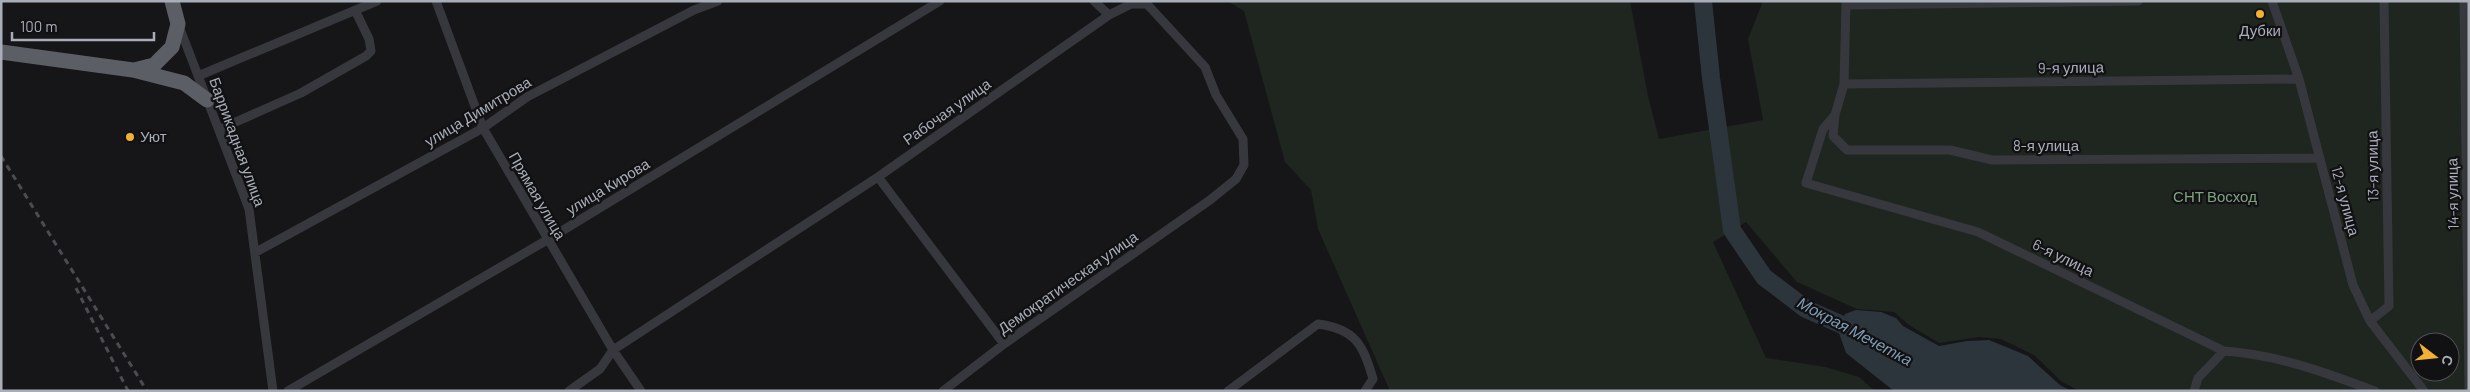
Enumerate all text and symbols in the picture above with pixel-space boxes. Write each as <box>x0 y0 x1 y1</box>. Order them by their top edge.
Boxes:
marker: Дубки <box>2254 8 2266 20</box>
scale bar <box>12 10 155 42</box>
text: 100 m <box>20 17 58 35</box>
place label: Дубки <box>2239 21 2281 39</box>
street label: 9-я улица <box>2038 57 2105 77</box>
street label: улица Димитрова <box>421 72 535 150</box>
street label: Рабочая улица <box>899 74 994 148</box>
street label: Баррикадная улица <box>206 75 270 209</box>
place label: Уют <box>140 127 167 145</box>
street label: 13-я улица <box>2362 130 2382 202</box>
marker: Уют <box>124 131 136 143</box>
street label: 8-я улица <box>2013 136 2080 154</box>
street label: Прямая улица <box>506 149 571 243</box>
street label: улица Кирова <box>562 154 653 218</box>
street label: 14-я улица <box>2442 157 2462 230</box>
street label: 12-я улица <box>2328 164 2364 238</box>
park label: СНТ Восход <box>2173 187 2257 205</box>
street label: Демократическая улица <box>994 227 1141 337</box>
street label: 6-я улица <box>2030 235 2098 280</box>
water label: Мокрая Мечетка <box>1795 292 1916 369</box>
north arrow <box>2410 332 2460 382</box>
text: С <box>2438 354 2458 368</box>

